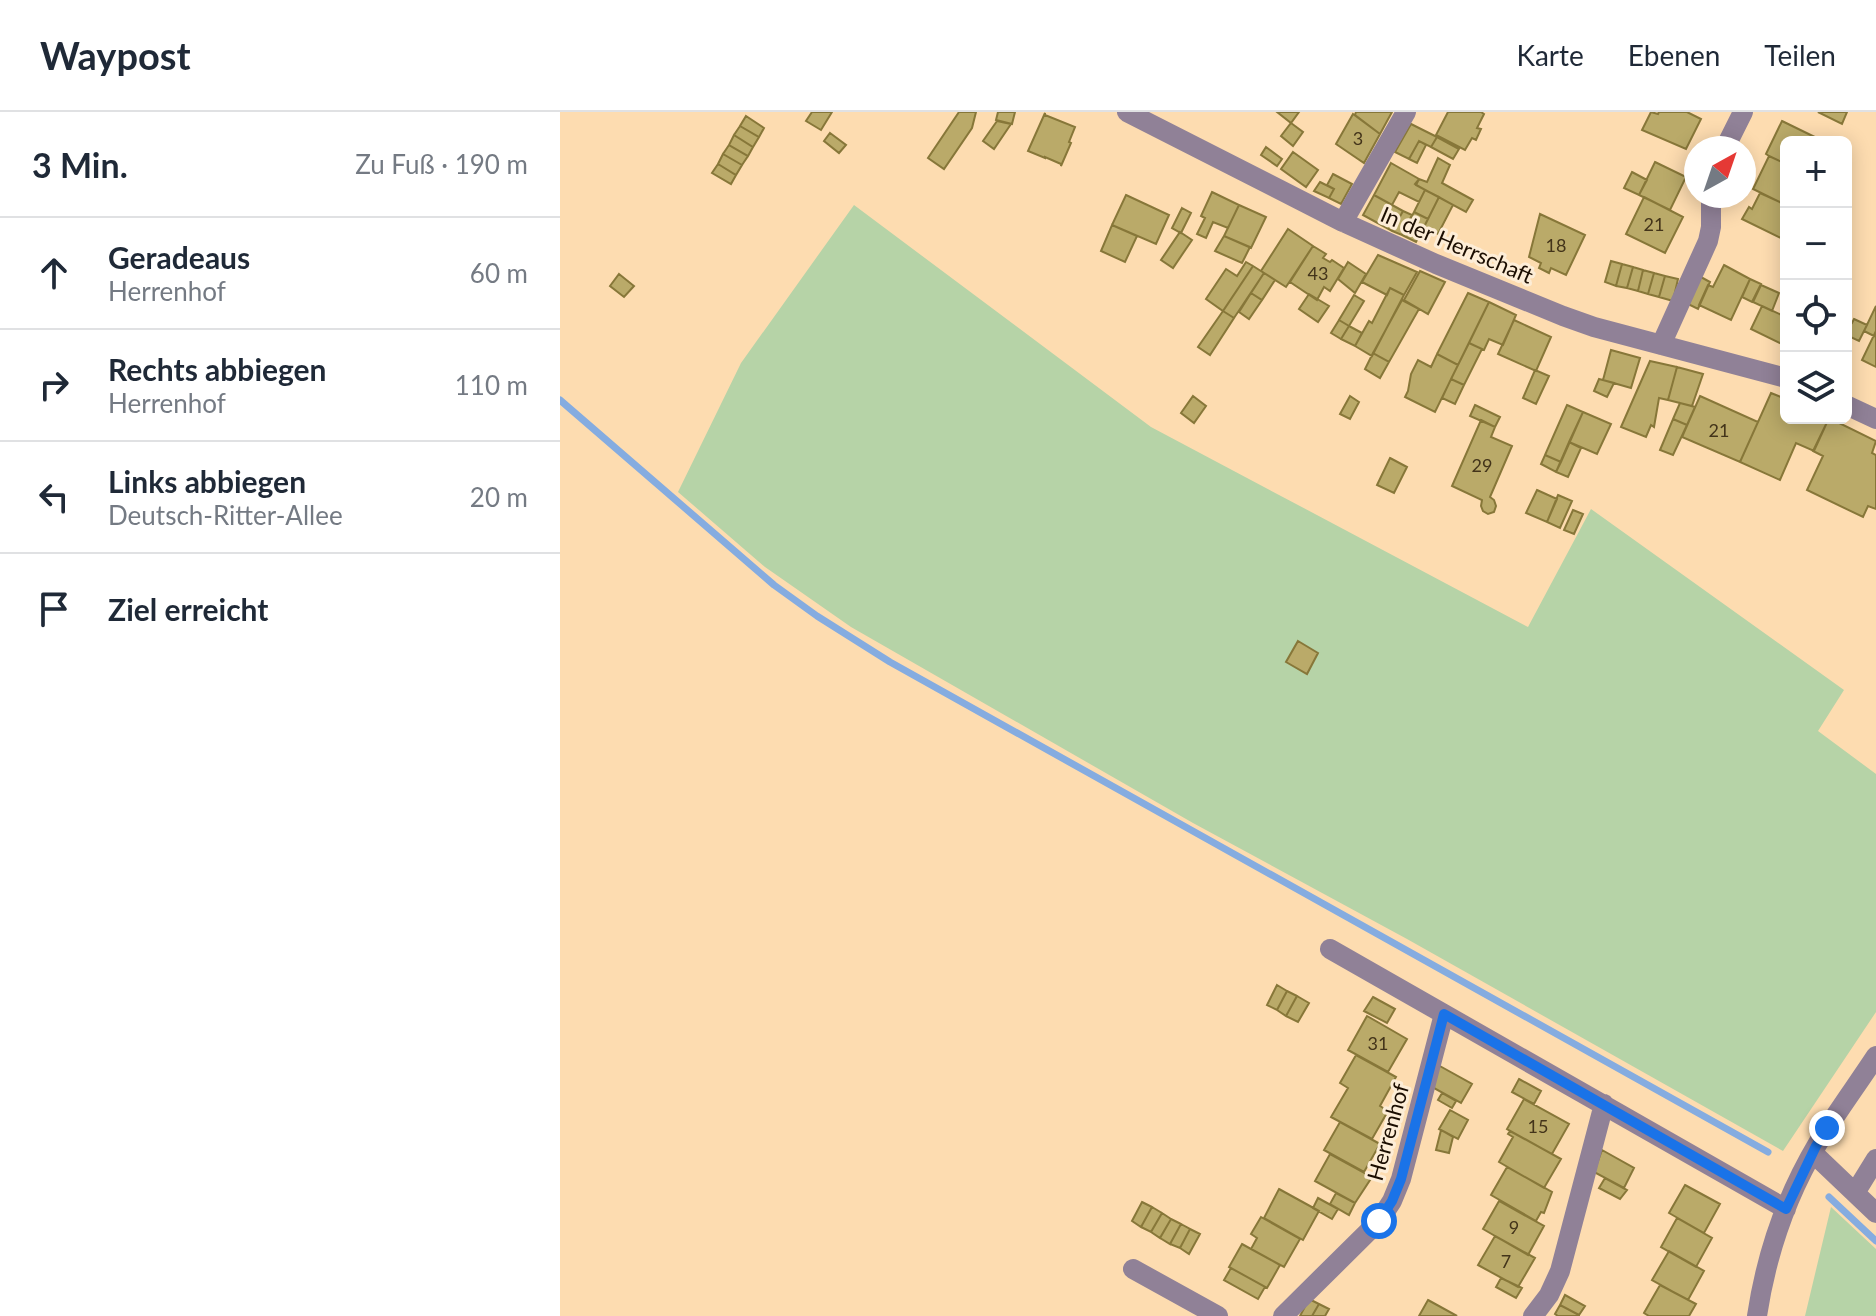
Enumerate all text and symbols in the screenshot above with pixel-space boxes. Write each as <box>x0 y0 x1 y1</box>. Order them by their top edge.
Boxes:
text: Waypost <box>40 32 191 78</box>
text: Karte <box>1516 38 1584 72</box>
text: Ebenen <box>1628 38 1720 72</box>
text: Teilen <box>1764 38 1836 72</box>
house number: 3 <box>1353 127 1363 149</box>
north arrow <box>1684 136 1756 208</box>
map controls <box>1780 136 1852 424</box>
button: + <box>1780 136 1852 208</box>
text: 3 Min. <box>32 144 128 185</box>
text: Zu Fuß · 190 m <box>355 148 528 180</box>
street label: In der Herrschaft <box>1377 200 1538 289</box>
button: − <box>1780 208 1852 280</box>
house number: 21 <box>1644 213 1664 235</box>
house number: 18 <box>1546 234 1566 256</box>
text: Geradeaus <box>108 239 250 275</box>
icon: ahead <box>32 251 76 295</box>
text: 60 m <box>470 257 528 289</box>
house number: 43 <box>1308 262 1328 284</box>
text: Herrenhof <box>108 275 226 307</box>
button: locate <box>1780 280 1852 352</box>
text: Rechts abbiegen <box>108 351 327 387</box>
button: layers <box>1780 352 1852 424</box>
icon: right <box>32 363 76 407</box>
text: 110 m <box>455 369 528 401</box>
text: Herrenhof <box>108 387 226 419</box>
house number: 21 <box>1709 419 1729 441</box>
house number: 29 <box>1472 454 1492 476</box>
text: Links abbiegen <box>108 463 306 499</box>
icon: left <box>32 475 76 519</box>
text: 20 m <box>470 481 528 513</box>
text: Deutsch-Ritter-Allee <box>108 499 343 531</box>
icon: arrive <box>32 587 76 631</box>
text: Ziel erreicht <box>108 591 268 627</box>
house number: 31 <box>1368 1032 1388 1054</box>
street label: Herrenhof <box>1361 1080 1414 1184</box>
route end <box>1809 1110 1845 1146</box>
house number: 15 <box>1528 1115 1548 1137</box>
route start <box>1361 1203 1397 1239</box>
house number: 9 <box>1509 1216 1519 1238</box>
house number: 7 <box>1501 1250 1511 1272</box>

